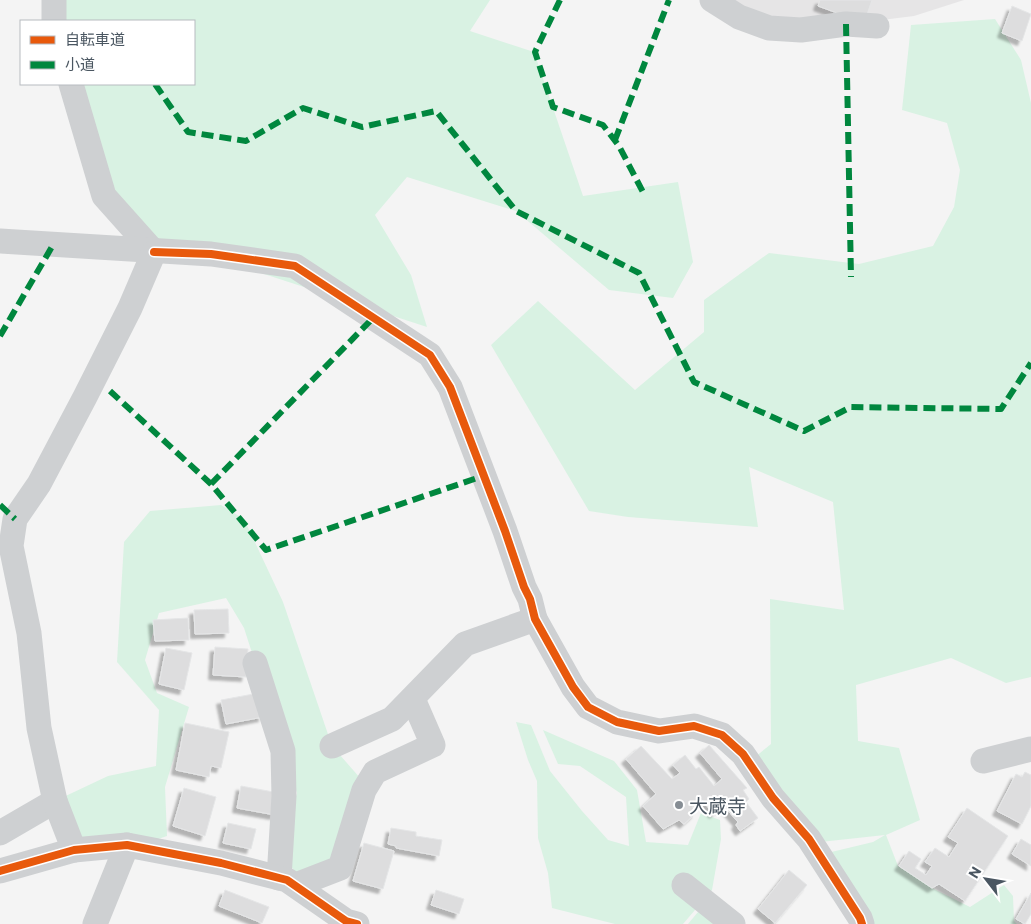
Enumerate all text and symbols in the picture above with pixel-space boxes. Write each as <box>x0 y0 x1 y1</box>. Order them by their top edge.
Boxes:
legend <box>20 20 195 85</box>
text: 自転車道 <box>65 30 125 48</box>
text: 小道 <box>65 55 95 73</box>
place label: 大蔵寺 <box>689 794 746 817</box>
marker: 大蔵寺 <box>673 799 685 811</box>
north arrow <box>961 854 1011 904</box>
text: N <box>964 863 984 881</box>

